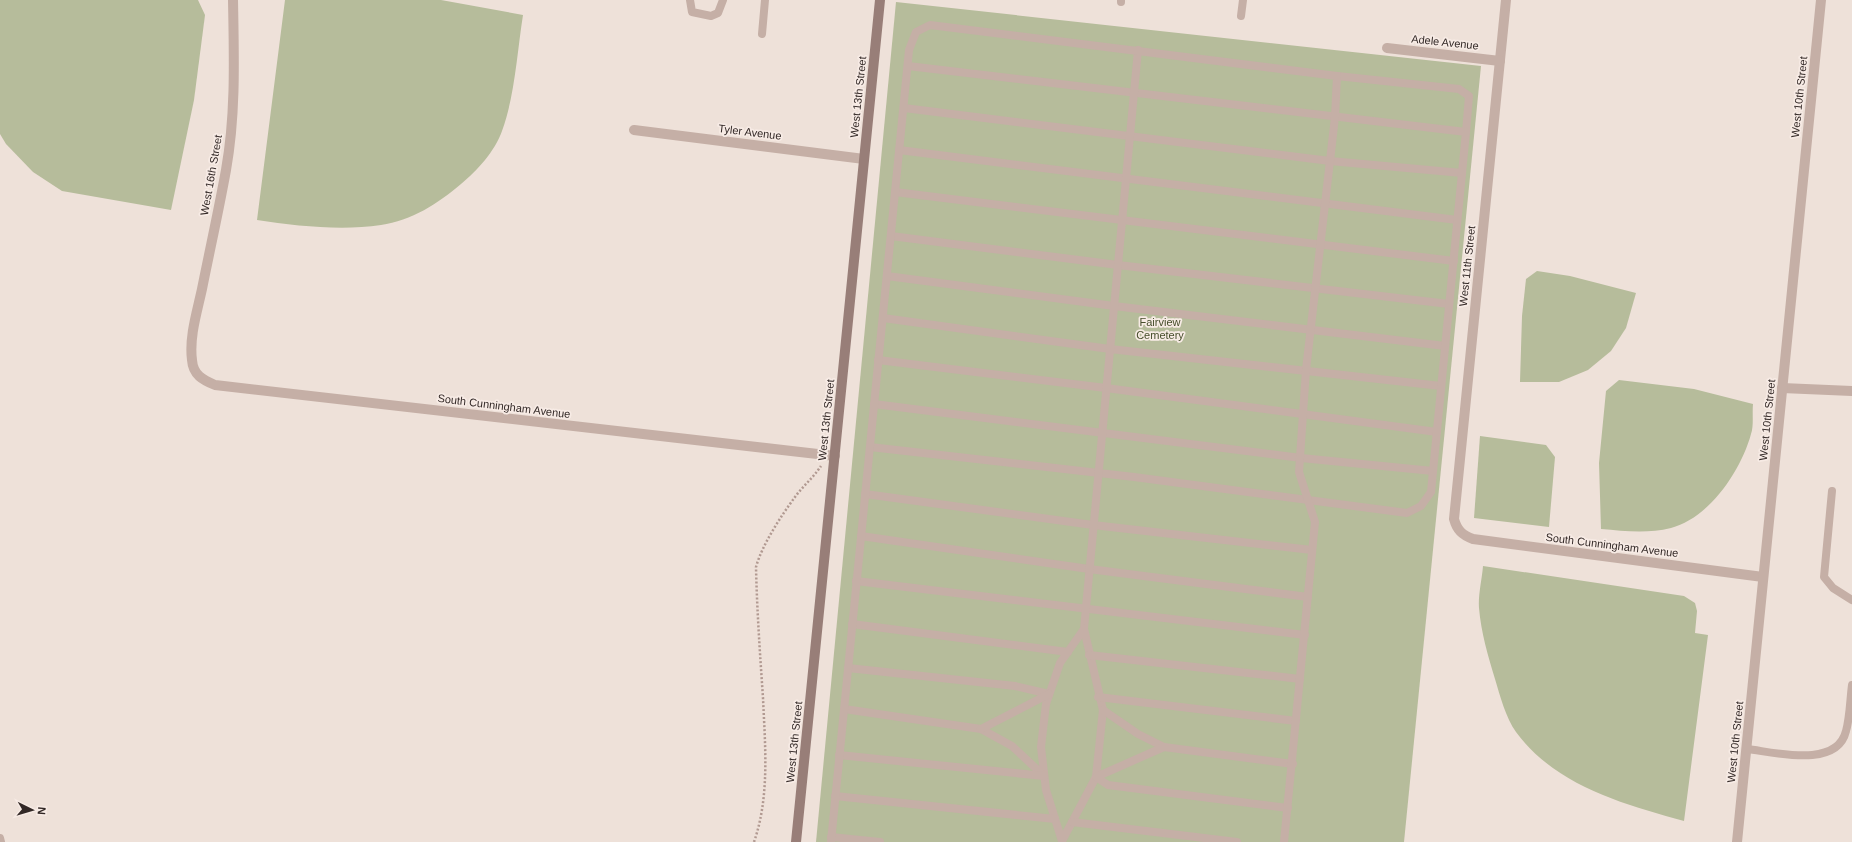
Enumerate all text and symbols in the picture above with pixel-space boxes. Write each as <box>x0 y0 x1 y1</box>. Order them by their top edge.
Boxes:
street label: Adele Avenue <box>1411 32 1479 52</box>
street label: West 13th Street <box>848 56 868 138</box>
street label: West 10th Street <box>1789 56 1809 138</box>
street label: Tyler Avenue <box>718 122 782 142</box>
street label: West 16th Street <box>198 134 224 216</box>
street label: West 11th Street <box>1457 225 1477 307</box>
park label: Fairview Cemetery <box>1136 316 1184 341</box>
street label: West 13th Street <box>816 379 836 461</box>
street label: West 10th Street <box>1757 379 1777 461</box>
street label: South Cunningham Avenue <box>437 392 571 420</box>
street label: South Cunningham Avenue <box>1545 531 1679 559</box>
street label: West 13th Street <box>784 701 804 783</box>
street label: West 10th Street <box>1725 701 1745 783</box>
north arrow <box>12 790 52 830</box>
text: N <box>36 806 48 815</box>

